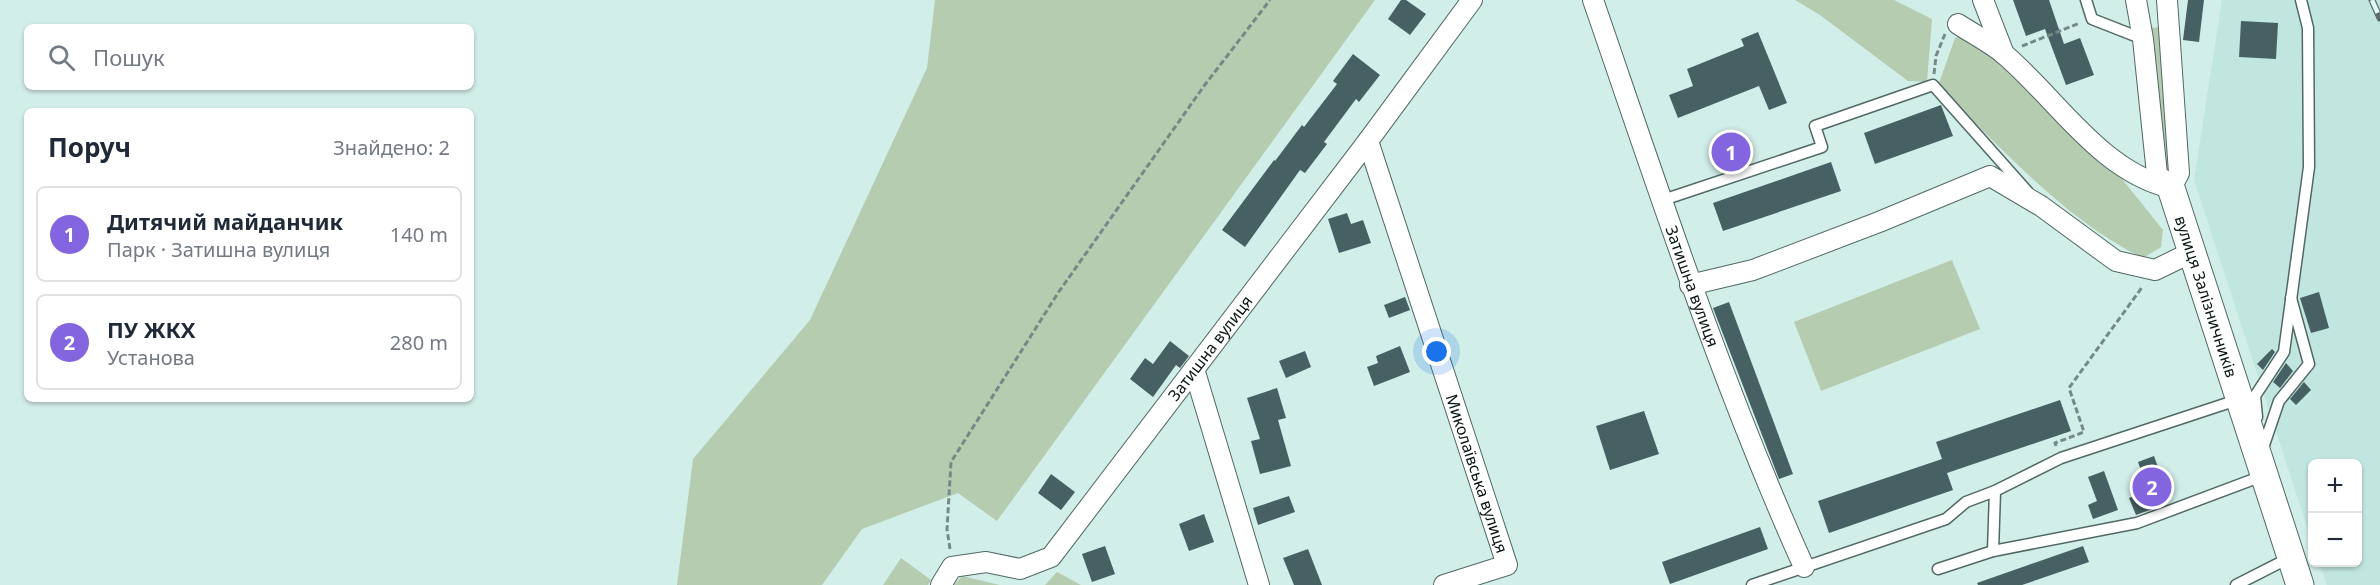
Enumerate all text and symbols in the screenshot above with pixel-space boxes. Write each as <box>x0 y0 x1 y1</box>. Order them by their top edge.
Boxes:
search box <box>24 24 474 90</box>
icon: search <box>45 41 78 74</box>
text: Пошук <box>93 42 165 72</box>
text: Поруч <box>48 129 131 165</box>
pin: 1 <box>1712 130 1750 174</box>
text: Знайдено: 2 <box>333 134 450 161</box>
text: Дитячий майданчик <box>107 206 343 236</box>
street label: вулиця Залізничників <box>2170 213 2243 380</box>
text: 1 <box>64 221 75 248</box>
text: 140 m <box>390 221 448 248</box>
street label: Затишна вулиця <box>1661 223 1724 350</box>
text: Парк · Затишна вулиця <box>107 236 330 263</box>
street label: Затишна вулиця <box>1163 291 1257 405</box>
text: ПУ ЖКХ <box>107 314 196 344</box>
text: 2 <box>64 329 75 356</box>
text: 280 m <box>390 329 448 356</box>
your location <box>1422 337 1451 366</box>
text: Установа <box>107 344 195 371</box>
street label: Миколаївська вулиця <box>1441 391 1513 556</box>
map controls <box>2308 459 2362 567</box>
button: + <box>2308 459 2362 513</box>
pin: 2 <box>2132 464 2172 510</box>
button: − <box>2308 513 2362 567</box>

